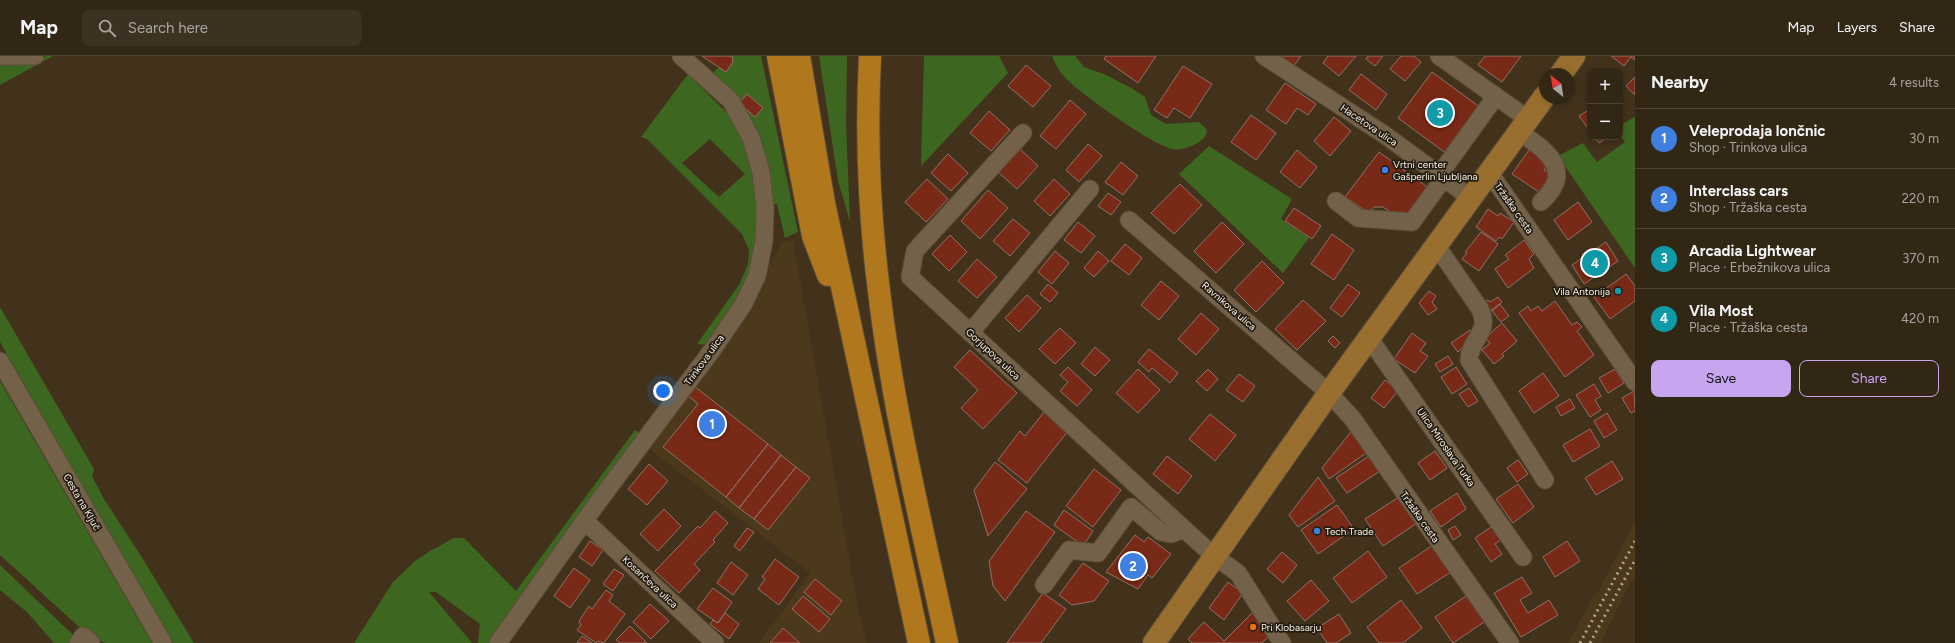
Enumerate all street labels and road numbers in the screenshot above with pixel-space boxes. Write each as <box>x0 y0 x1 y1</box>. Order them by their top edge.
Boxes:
street label: Hacetova ulica <box>1338 101 1400 149</box>
street label: Tržaška cesta <box>1492 180 1536 236</box>
street label: Ravnikova ulica <box>1199 279 1259 333</box>
street label: Gorjupova ulica <box>963 325 1023 383</box>
street label: Trinkova ulica <box>681 332 727 388</box>
street label: Ulica Miroslava Turka <box>1414 405 1478 489</box>
street label: Cesta na Ključ <box>60 471 104 533</box>
street label: Tržaška cesta <box>1398 489 1442 545</box>
street label: Kosančeva ulica <box>620 553 680 611</box>

